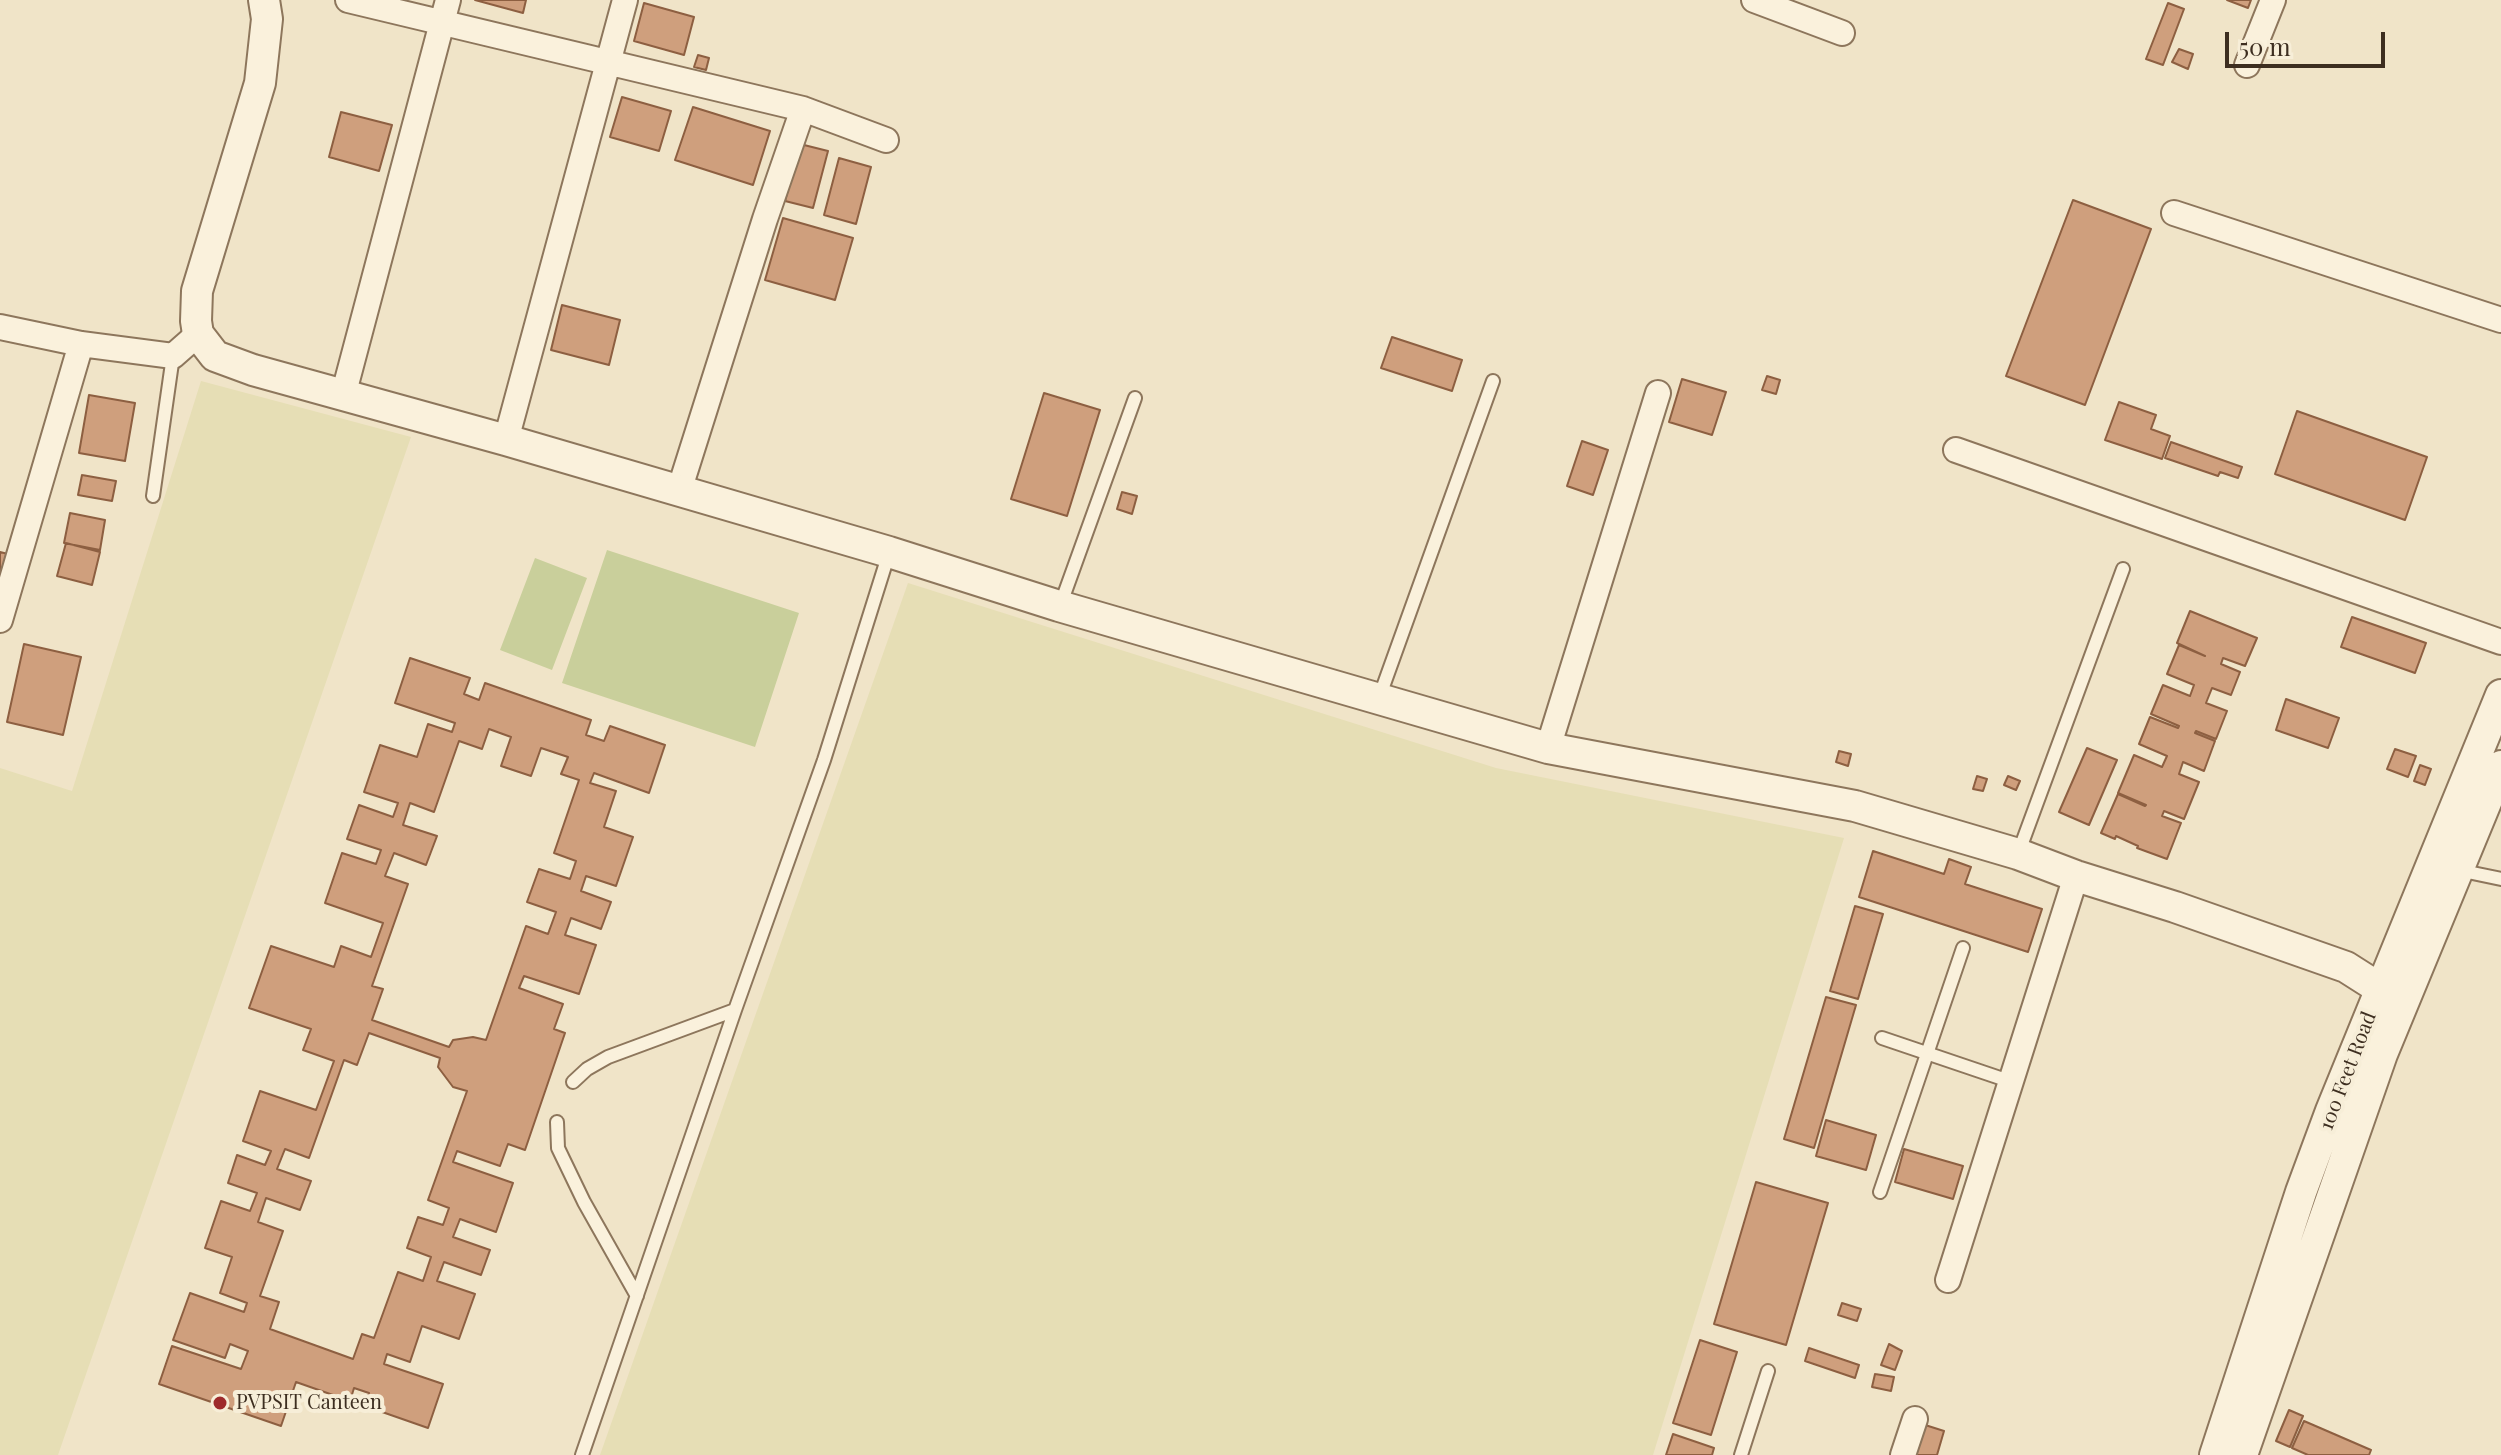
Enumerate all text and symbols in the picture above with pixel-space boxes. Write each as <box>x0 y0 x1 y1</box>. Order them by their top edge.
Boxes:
scale bar <box>2229 16 2389 66</box>
text: 50 m <box>2239 30 2291 62</box>
street label: 100 Feet Road <box>2314 1008 2382 1134</box>
place label: PVPSIT Canteen <box>236 1391 382 1415</box>
marker: PVPSIT Canteen <box>211 1394 229 1412</box>

